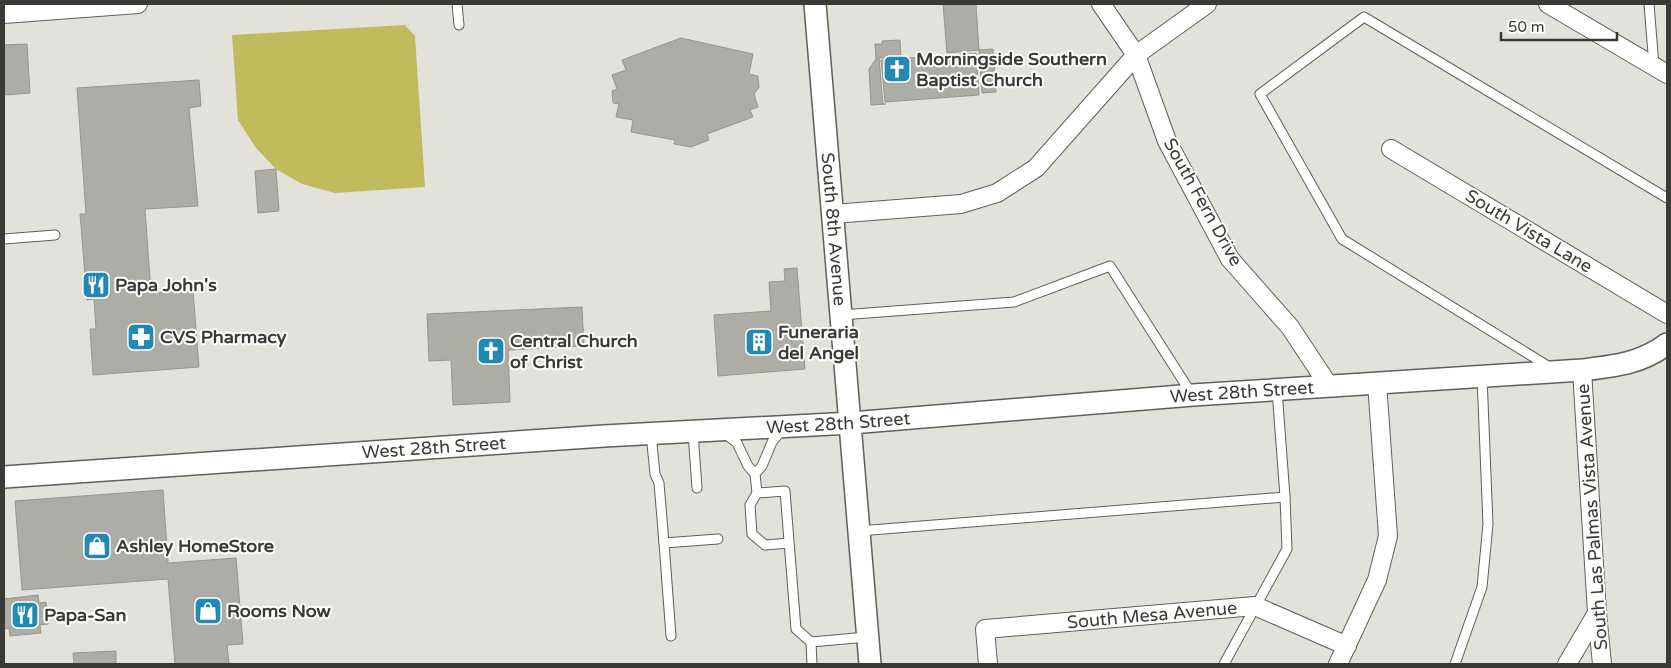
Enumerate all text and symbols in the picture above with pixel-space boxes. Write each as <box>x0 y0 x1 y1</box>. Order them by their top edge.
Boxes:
scale bar <box>1501 10 1617 42</box>
text: 50 m <box>1508 18 1545 36</box>
place label: Morningside Southern Baptist Church <box>916 48 1107 91</box>
church icon: Morningside Southern Baptist Church <box>882 54 912 84</box>
street label: South Fern Drive <box>1159 134 1247 270</box>
street label: South 8th Avenue <box>816 152 851 307</box>
street label: South Vista Lane <box>1462 184 1596 278</box>
restaurant icon: Papa John's <box>81 270 111 300</box>
place label: Papa John's <box>115 274 217 296</box>
place label: Funeraria del Angel <box>778 321 859 364</box>
pharmacy icon: CVS Pharmacy <box>126 322 156 352</box>
place label: CVS Pharmacy <box>160 326 287 348</box>
building icon: Funeraria del Angel <box>744 327 774 357</box>
place label: Central Church of Christ <box>510 330 638 373</box>
church icon: Central Church of Christ <box>476 336 506 366</box>
street label: West 28th Street <box>1169 376 1315 408</box>
street label: South Las Palmas Vista Avenue <box>1572 383 1612 651</box>
street label: West 28th Street <box>766 407 911 438</box>
street label: West 28th Street <box>361 432 507 464</box>
shop icon: Ashley HomeStore <box>82 531 112 561</box>
place label: Ashley HomeStore <box>116 535 274 557</box>
shop icon: Rooms Now <box>193 596 223 626</box>
street label: South Mesa Avenue <box>1066 597 1238 633</box>
restaurant icon: Papa-San <box>10 600 40 630</box>
place label: Rooms Now <box>227 600 332 622</box>
place label: Papa-San <box>44 604 126 626</box>

